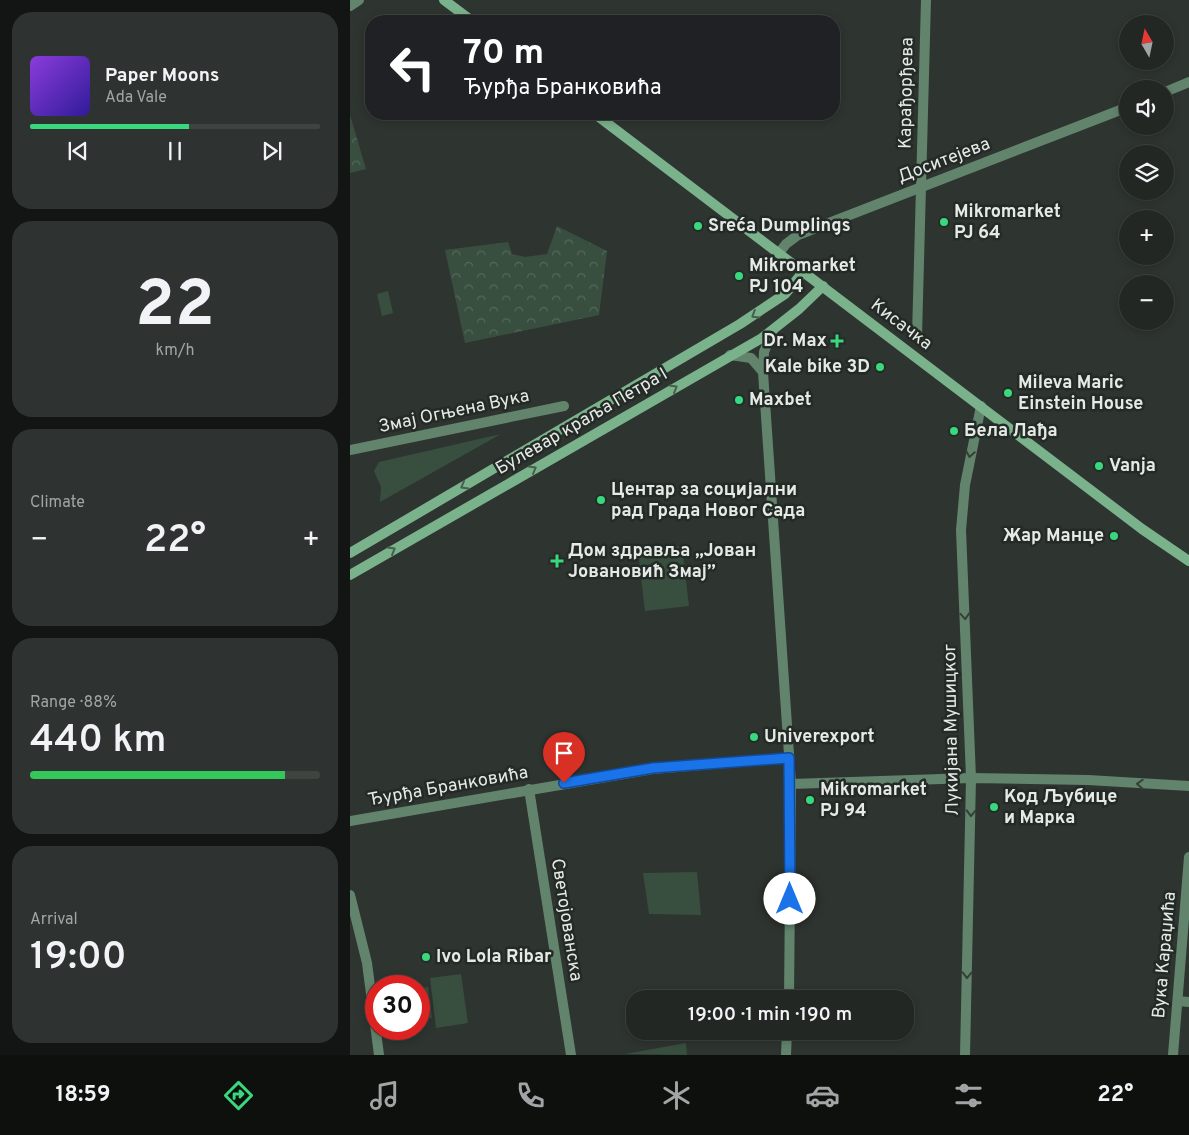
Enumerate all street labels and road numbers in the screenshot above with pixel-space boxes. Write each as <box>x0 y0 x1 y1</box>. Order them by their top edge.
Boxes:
street label: Карађорђева <box>895 37 919 149</box>
street label: Доситејева <box>894 133 994 189</box>
street label: Кисачка <box>866 294 936 356</box>
street label: Булевар краља Петра I <box>492 363 672 481</box>
street label: Змај Огњена Вука <box>377 385 531 439</box>
street label: Лукијана Мушицког <box>939 643 965 816</box>
street label: Ђурђа Бранковића <box>366 762 530 812</box>
street label: Светојованска <box>545 857 587 983</box>
street label: Вука Караџића <box>1148 891 1182 1019</box>

